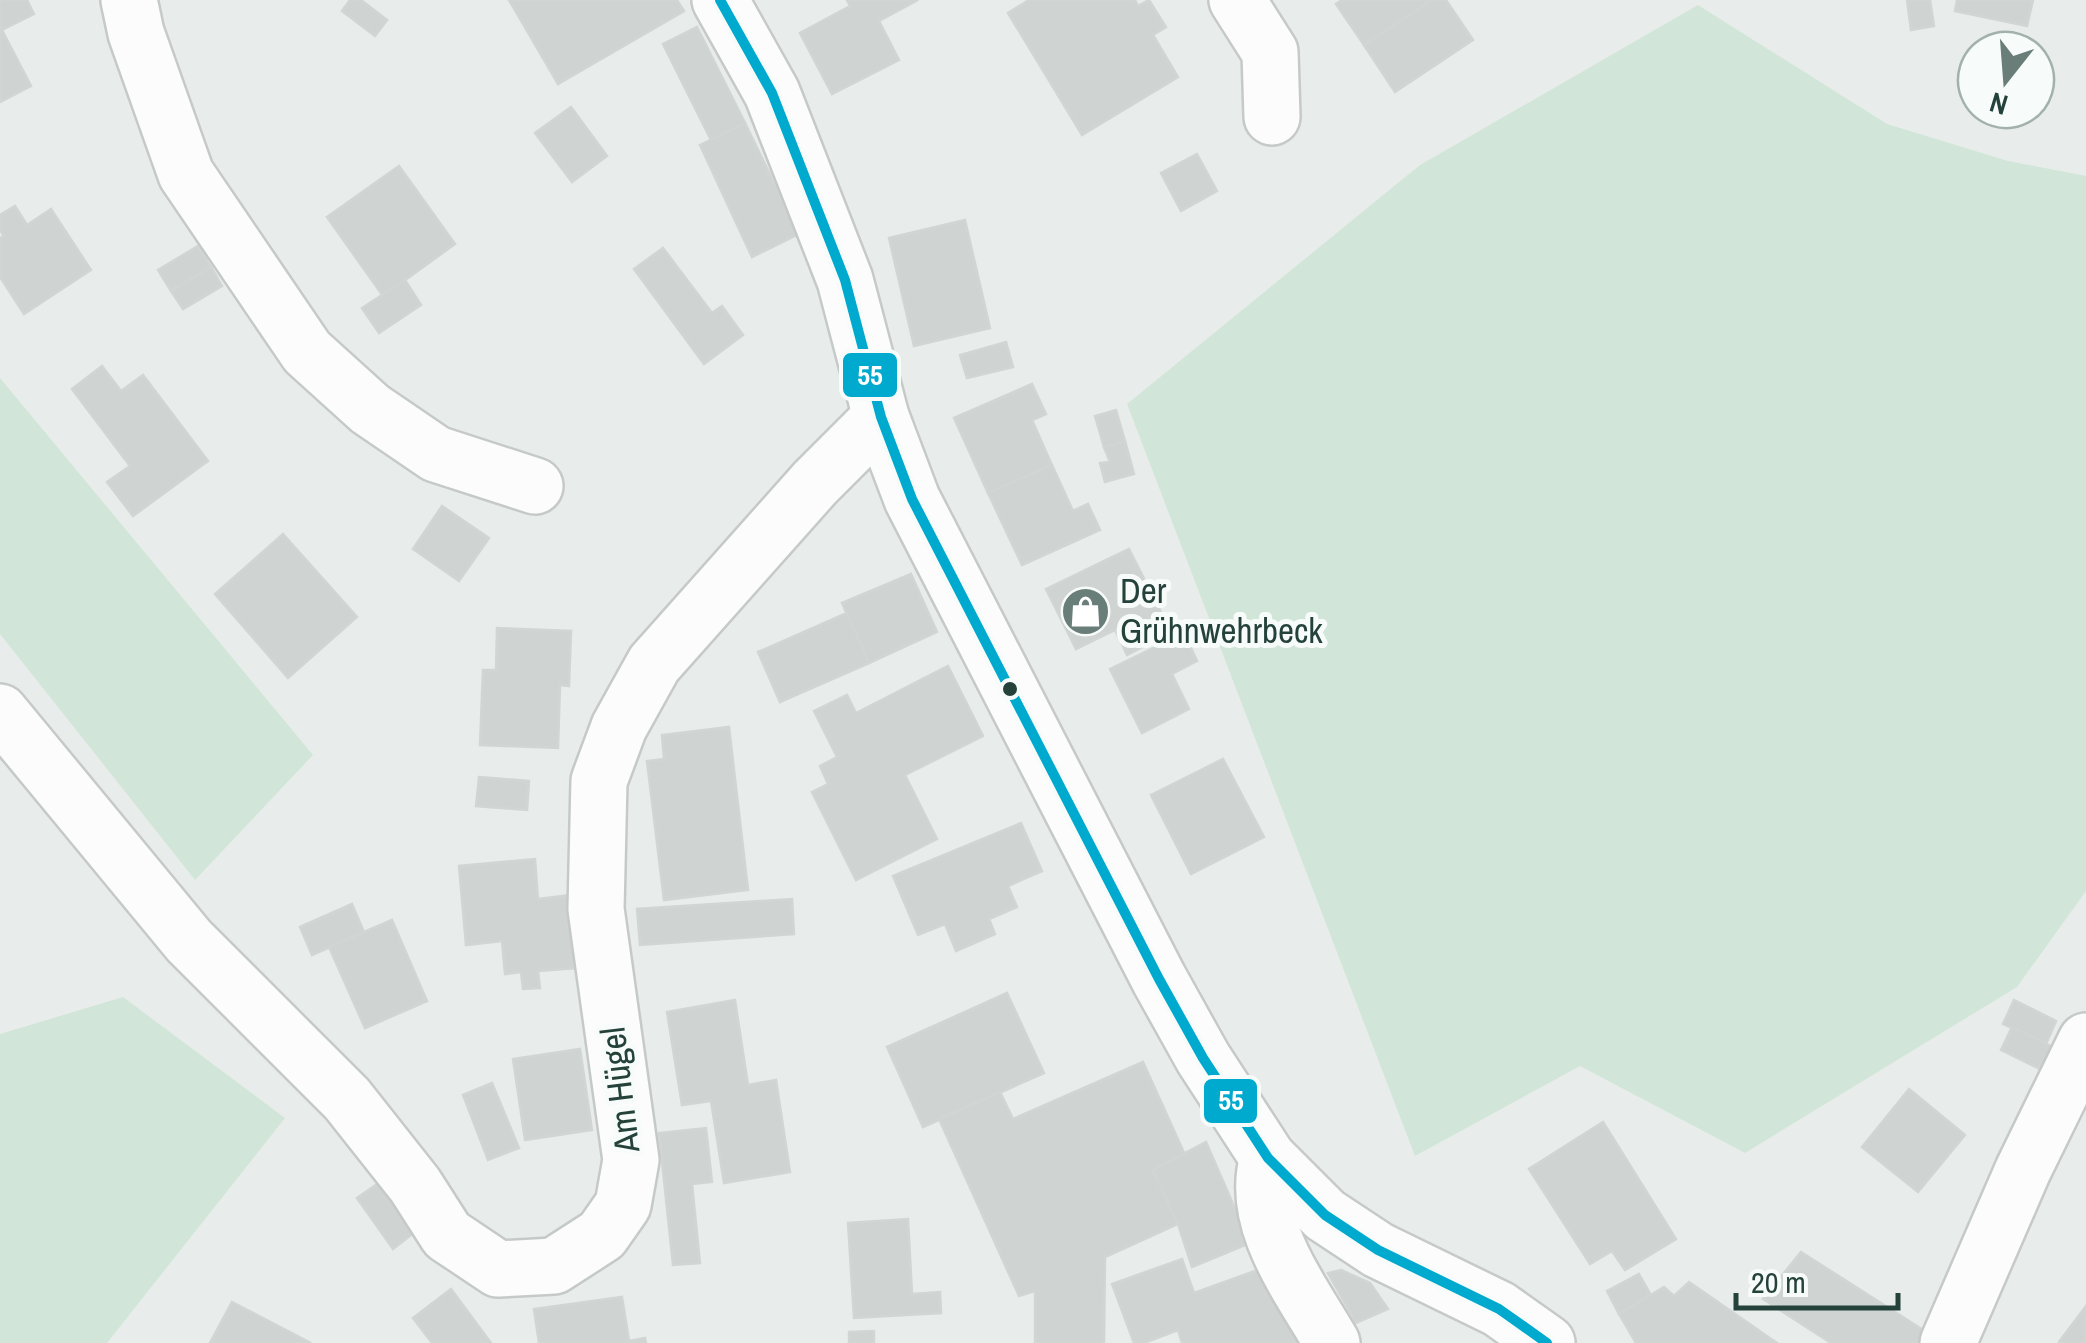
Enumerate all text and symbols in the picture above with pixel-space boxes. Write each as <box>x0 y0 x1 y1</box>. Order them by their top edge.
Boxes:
north arrow <box>1956 30 2056 130</box>
text: N <box>1985 83 2012 125</box>
line badge: 55 <box>841 351 899 399</box>
text: 55 <box>857 356 883 394</box>
place label: Der Grühnwehrbeck <box>1120 567 1323 654</box>
shop icon: Der Grühnwehrbeck <box>1059 585 1111 637</box>
unlabelled marker <box>1000 679 1020 699</box>
street label: Am Hügel <box>589 1025 651 1156</box>
line badge: 55 <box>1202 1077 1259 1125</box>
text: 55 <box>1218 1081 1244 1119</box>
scale bar <box>1736 1248 1898 1310</box>
text: 20 m <box>1751 1262 1806 1302</box>

